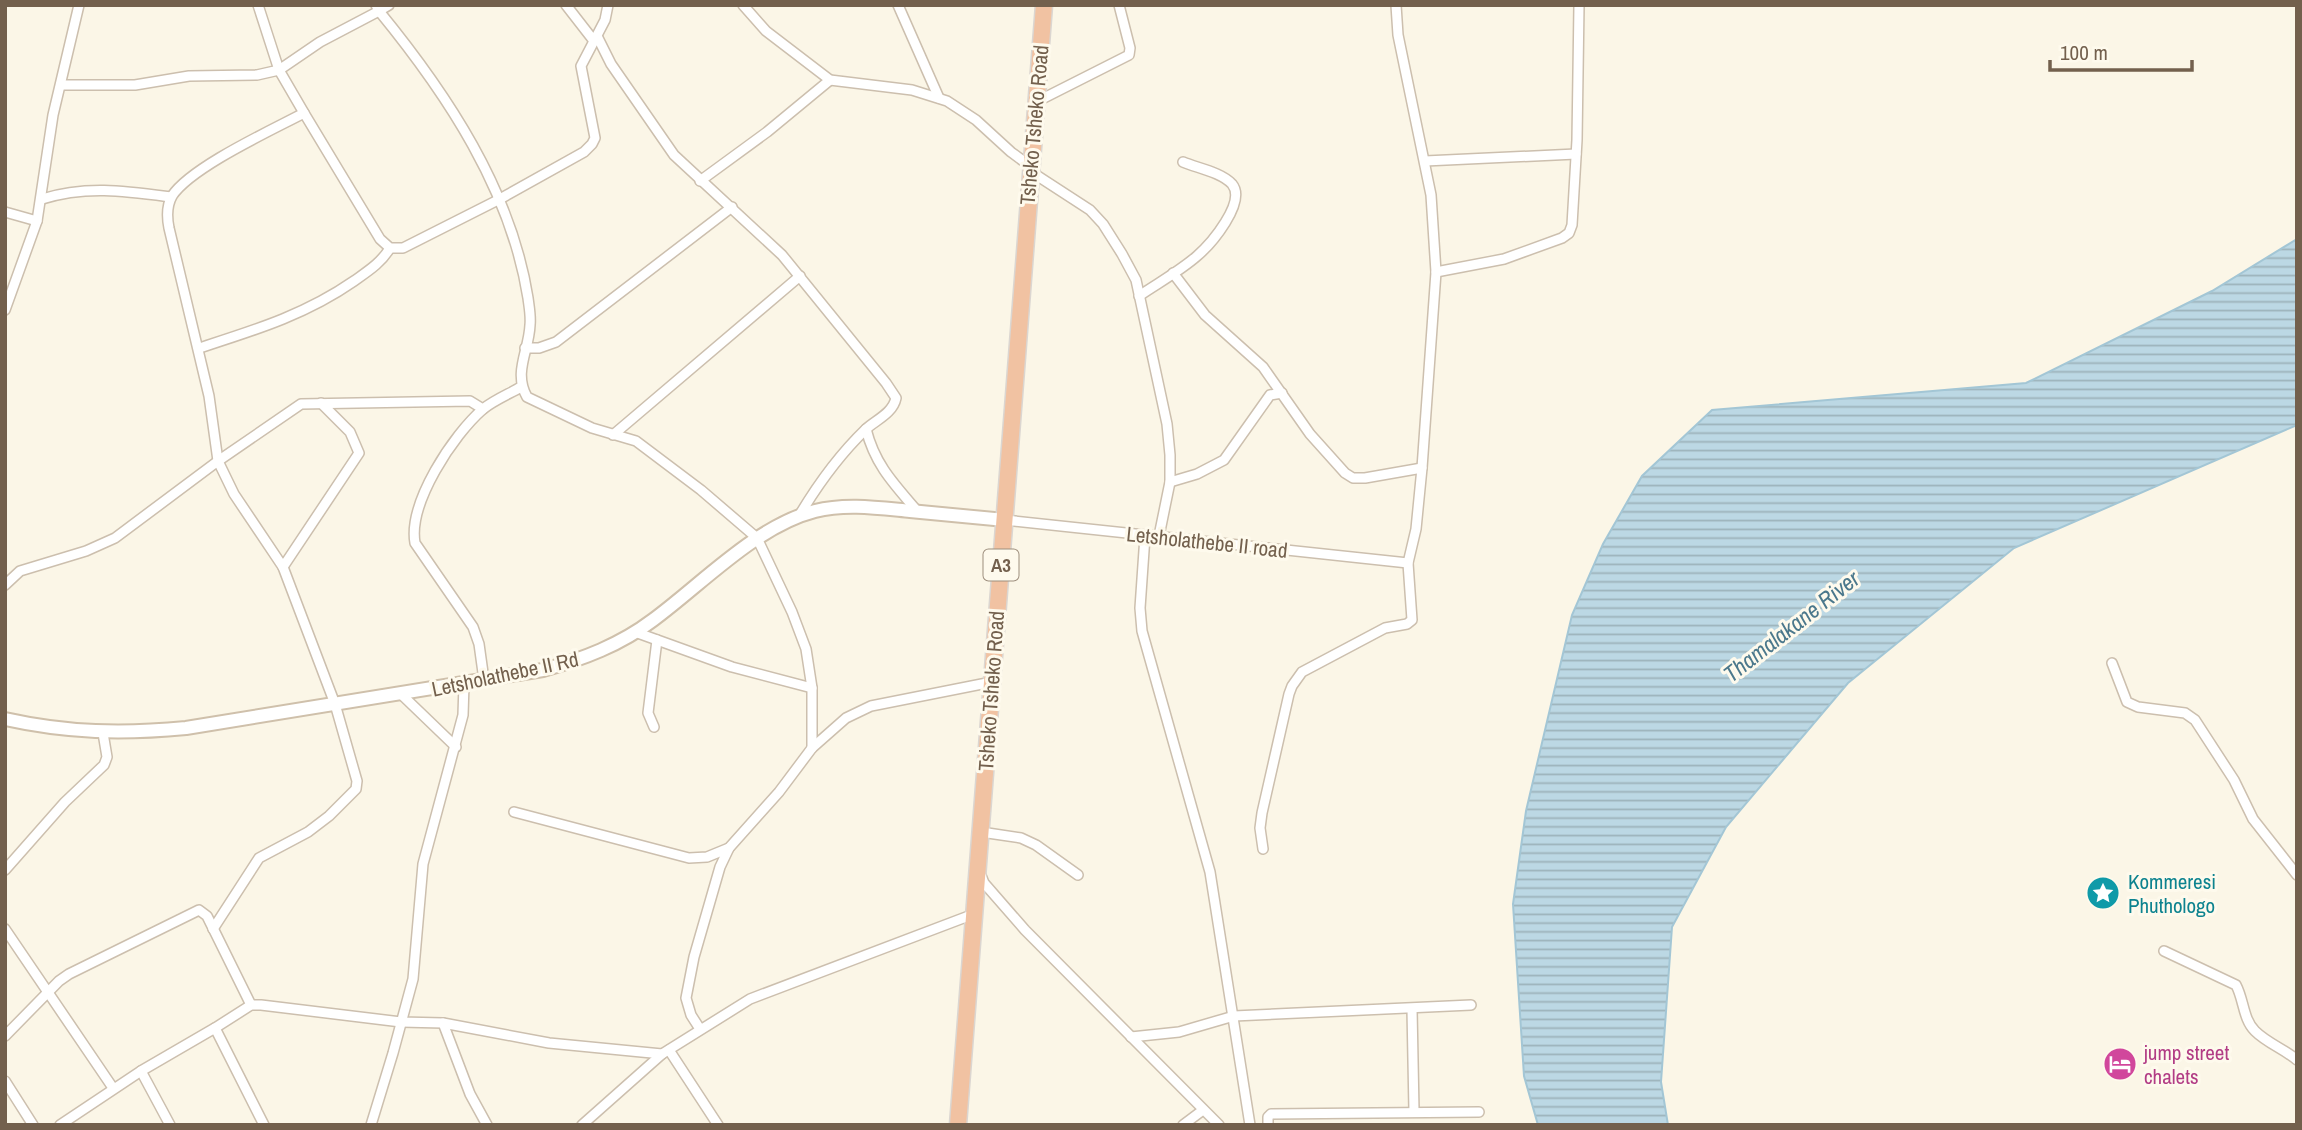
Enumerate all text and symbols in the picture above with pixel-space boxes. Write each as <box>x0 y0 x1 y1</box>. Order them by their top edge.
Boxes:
scale bar <box>2050 28 2192 72</box>
text: 100 m <box>2060 38 2108 67</box>
street label: Tsheko Tsheko Road <box>1013 44 1055 206</box>
street label: Letsholathebe II road <box>1125 519 1289 565</box>
road number: A3 <box>984 550 1018 580</box>
water label: Thamalakane River <box>1717 563 1866 689</box>
street label: Tsheko Tsheko Road <box>971 610 1011 772</box>
street label: Letsholathebe II Rd <box>429 644 581 704</box>
place label: Kommeresi Phuthologo <box>2128 867 2216 920</box>
place icon: Kommeresi Phuthologo <box>2084 874 2122 912</box>
place label: jump street chalets <box>2143 1038 2229 1091</box>
hotel icon: jump street chalets <box>2101 1045 2139 1083</box>

